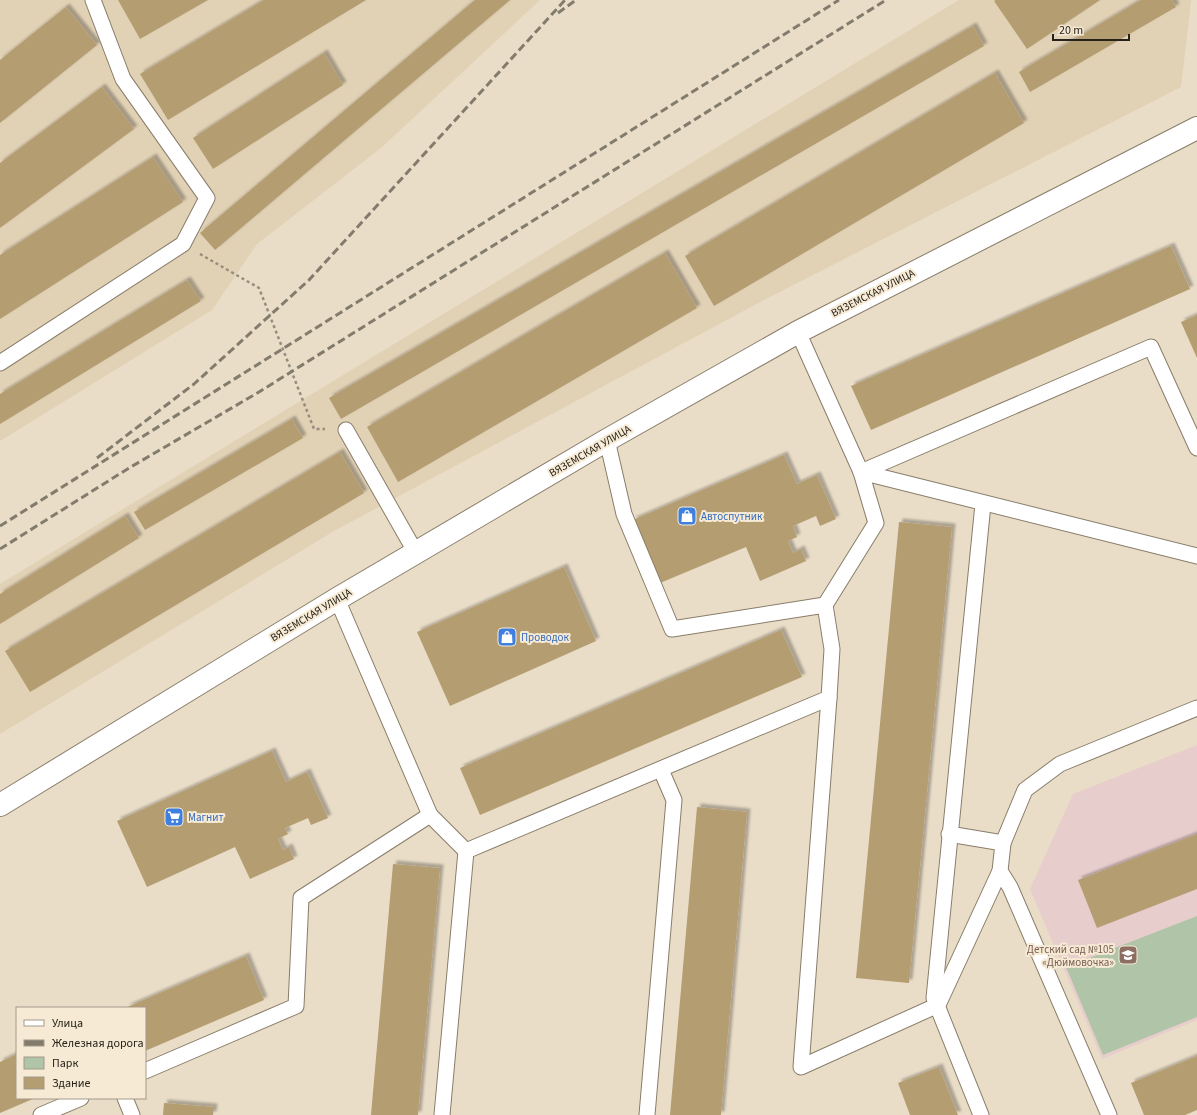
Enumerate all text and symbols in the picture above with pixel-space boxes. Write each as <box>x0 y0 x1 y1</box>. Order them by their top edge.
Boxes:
scale bar <box>1053 16 1129 42</box>
text: 20 m <box>1059 22 1083 39</box>
street label: ВЯЗЕМСКАЯ УЛИЦА <box>829 265 917 321</box>
street label: ВЯЗЕМСКАЯ УЛИЦА <box>546 421 634 481</box>
shop icon: Автоспутник <box>676 505 698 527</box>
place label: Автоспутник <box>701 509 763 524</box>
street label: ВЯЗЕМСКАЯ УЛИЦА <box>268 585 354 645</box>
shop icon: Проводок <box>496 626 518 648</box>
place label: Проводок <box>521 630 570 645</box>
supermarket icon: Магнит <box>163 806 185 828</box>
place label: Магнит <box>188 810 224 825</box>
place label: Детский сад №105 «Дюймовочка» <box>1027 942 1114 970</box>
school or university icon: Детский сад №105 «Дюймовочка» <box>1117 944 1139 966</box>
legend <box>16 1007 146 1099</box>
text: Улица <box>52 1015 83 1032</box>
text: Железная дорога <box>52 1035 144 1052</box>
text: Парк <box>52 1055 78 1072</box>
text: Здание <box>52 1075 91 1092</box>

